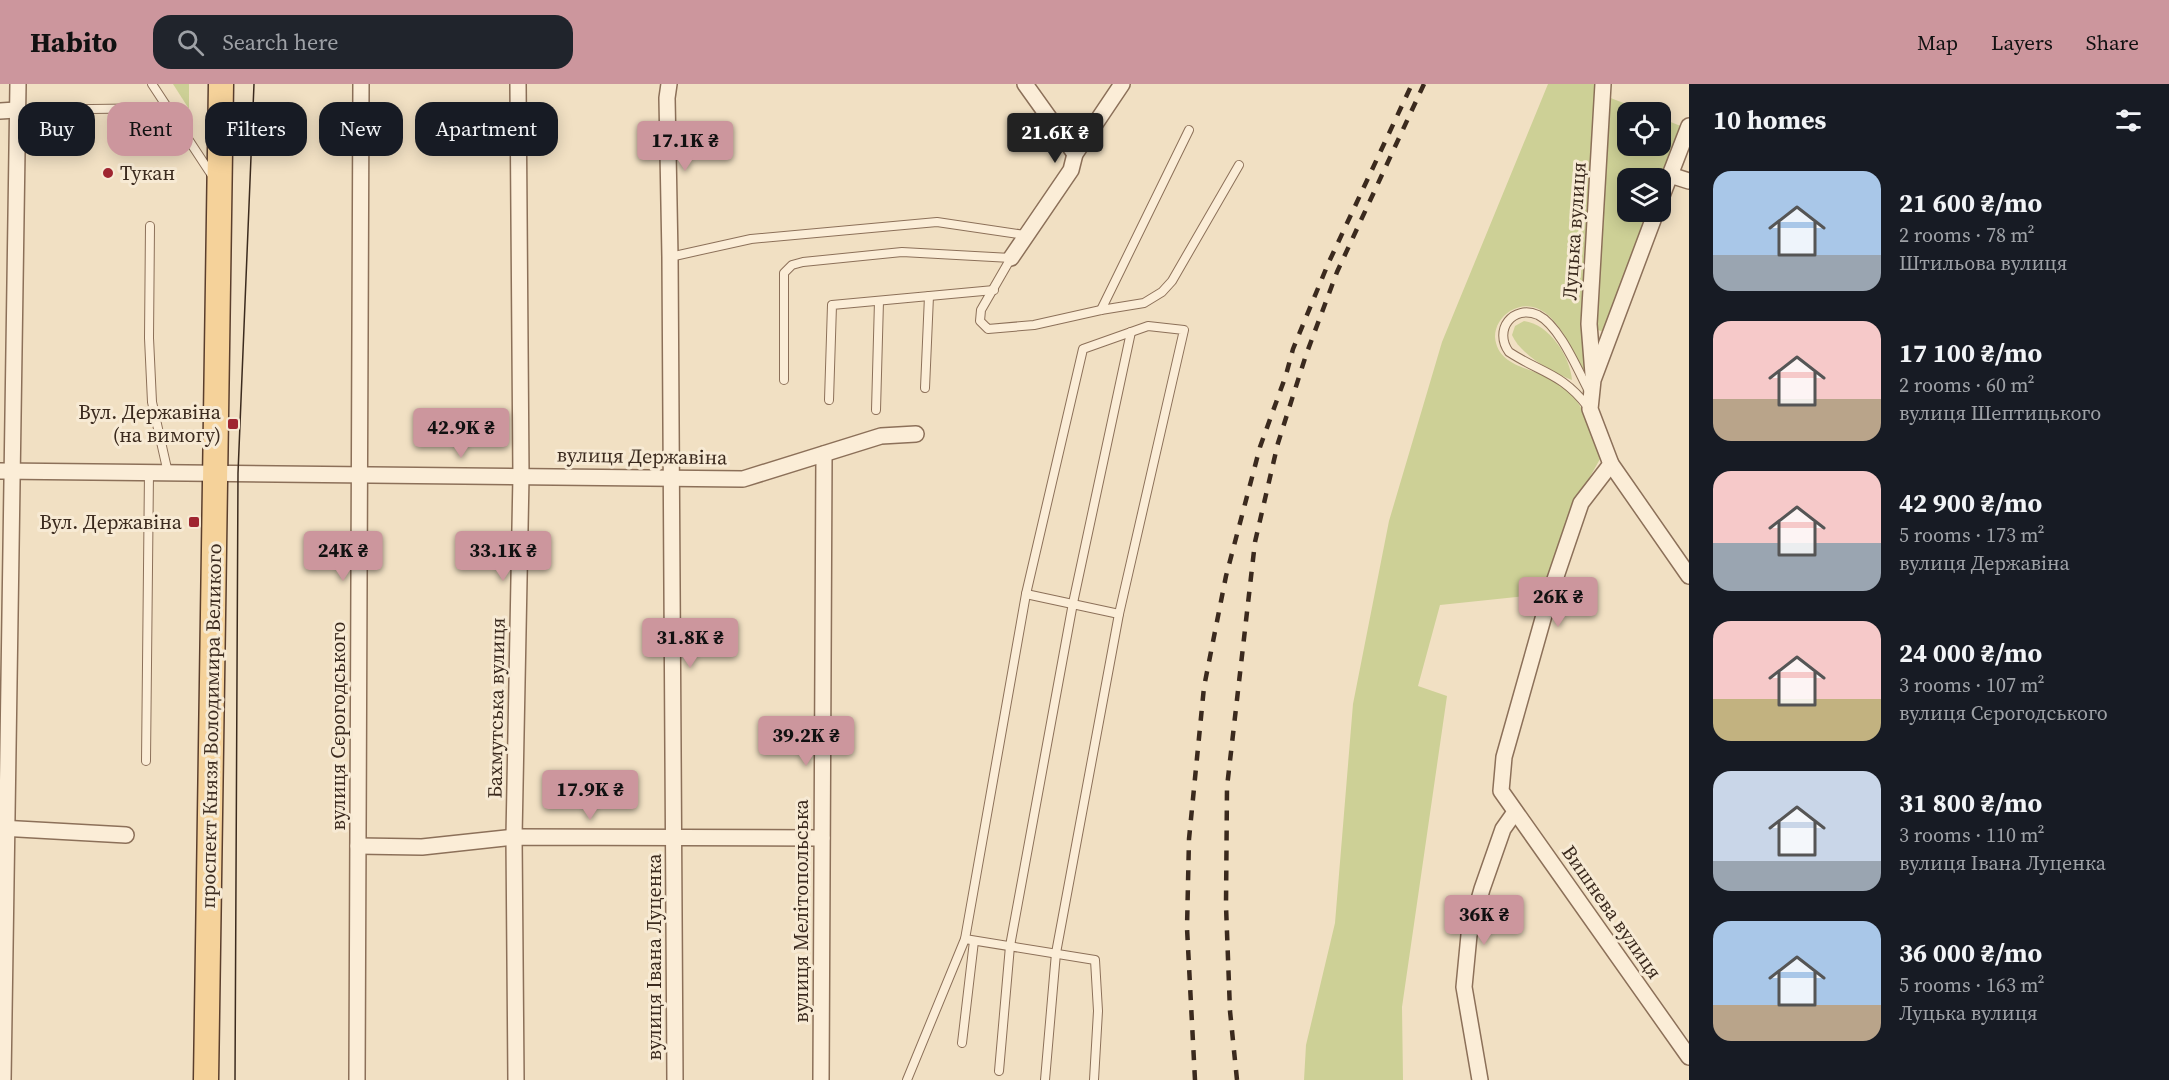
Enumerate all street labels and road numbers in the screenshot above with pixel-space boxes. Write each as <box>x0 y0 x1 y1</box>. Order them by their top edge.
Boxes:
street label: Луцька вулиця <box>1555 161 1593 301</box>
street label: вулиця Державіна <box>556 441 728 472</box>
street label: проспект Князя Володимира Великого <box>194 543 228 909</box>
street label: Бахмутська вулиця <box>480 617 512 799</box>
street label: вулиця Сєрогодського <box>324 622 352 830</box>
street label: вулиця Мелітопольська <box>787 798 815 1023</box>
street label: Вишнева вулиця <box>1555 839 1669 985</box>
street label: вулиця Івана Луценка <box>640 853 668 1060</box>

